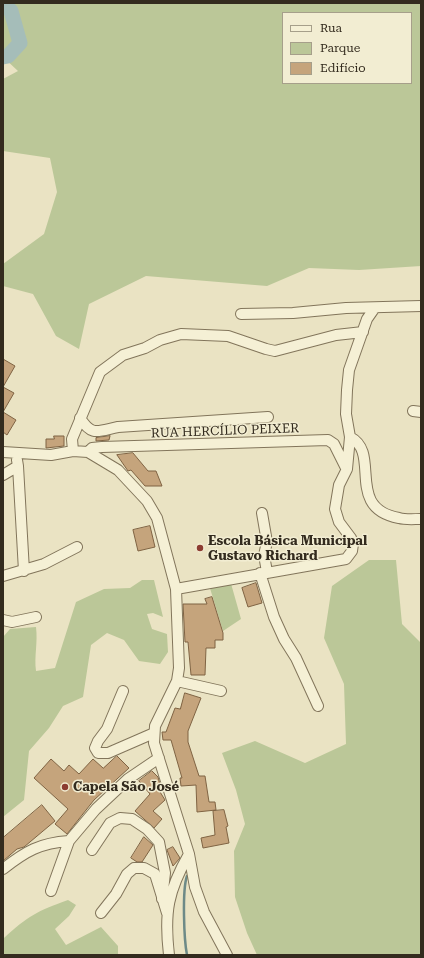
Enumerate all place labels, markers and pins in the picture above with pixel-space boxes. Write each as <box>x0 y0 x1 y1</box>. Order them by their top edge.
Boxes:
place label: Escola Básica Municipal Gustavo Richard <box>208 533 367 564</box>
marker: Escola Básica Municipal Gustavo Richard <box>195 543 205 553</box>
place label: Capela São José <box>73 779 179 795</box>
marker: Capela São José <box>60 782 70 792</box>

